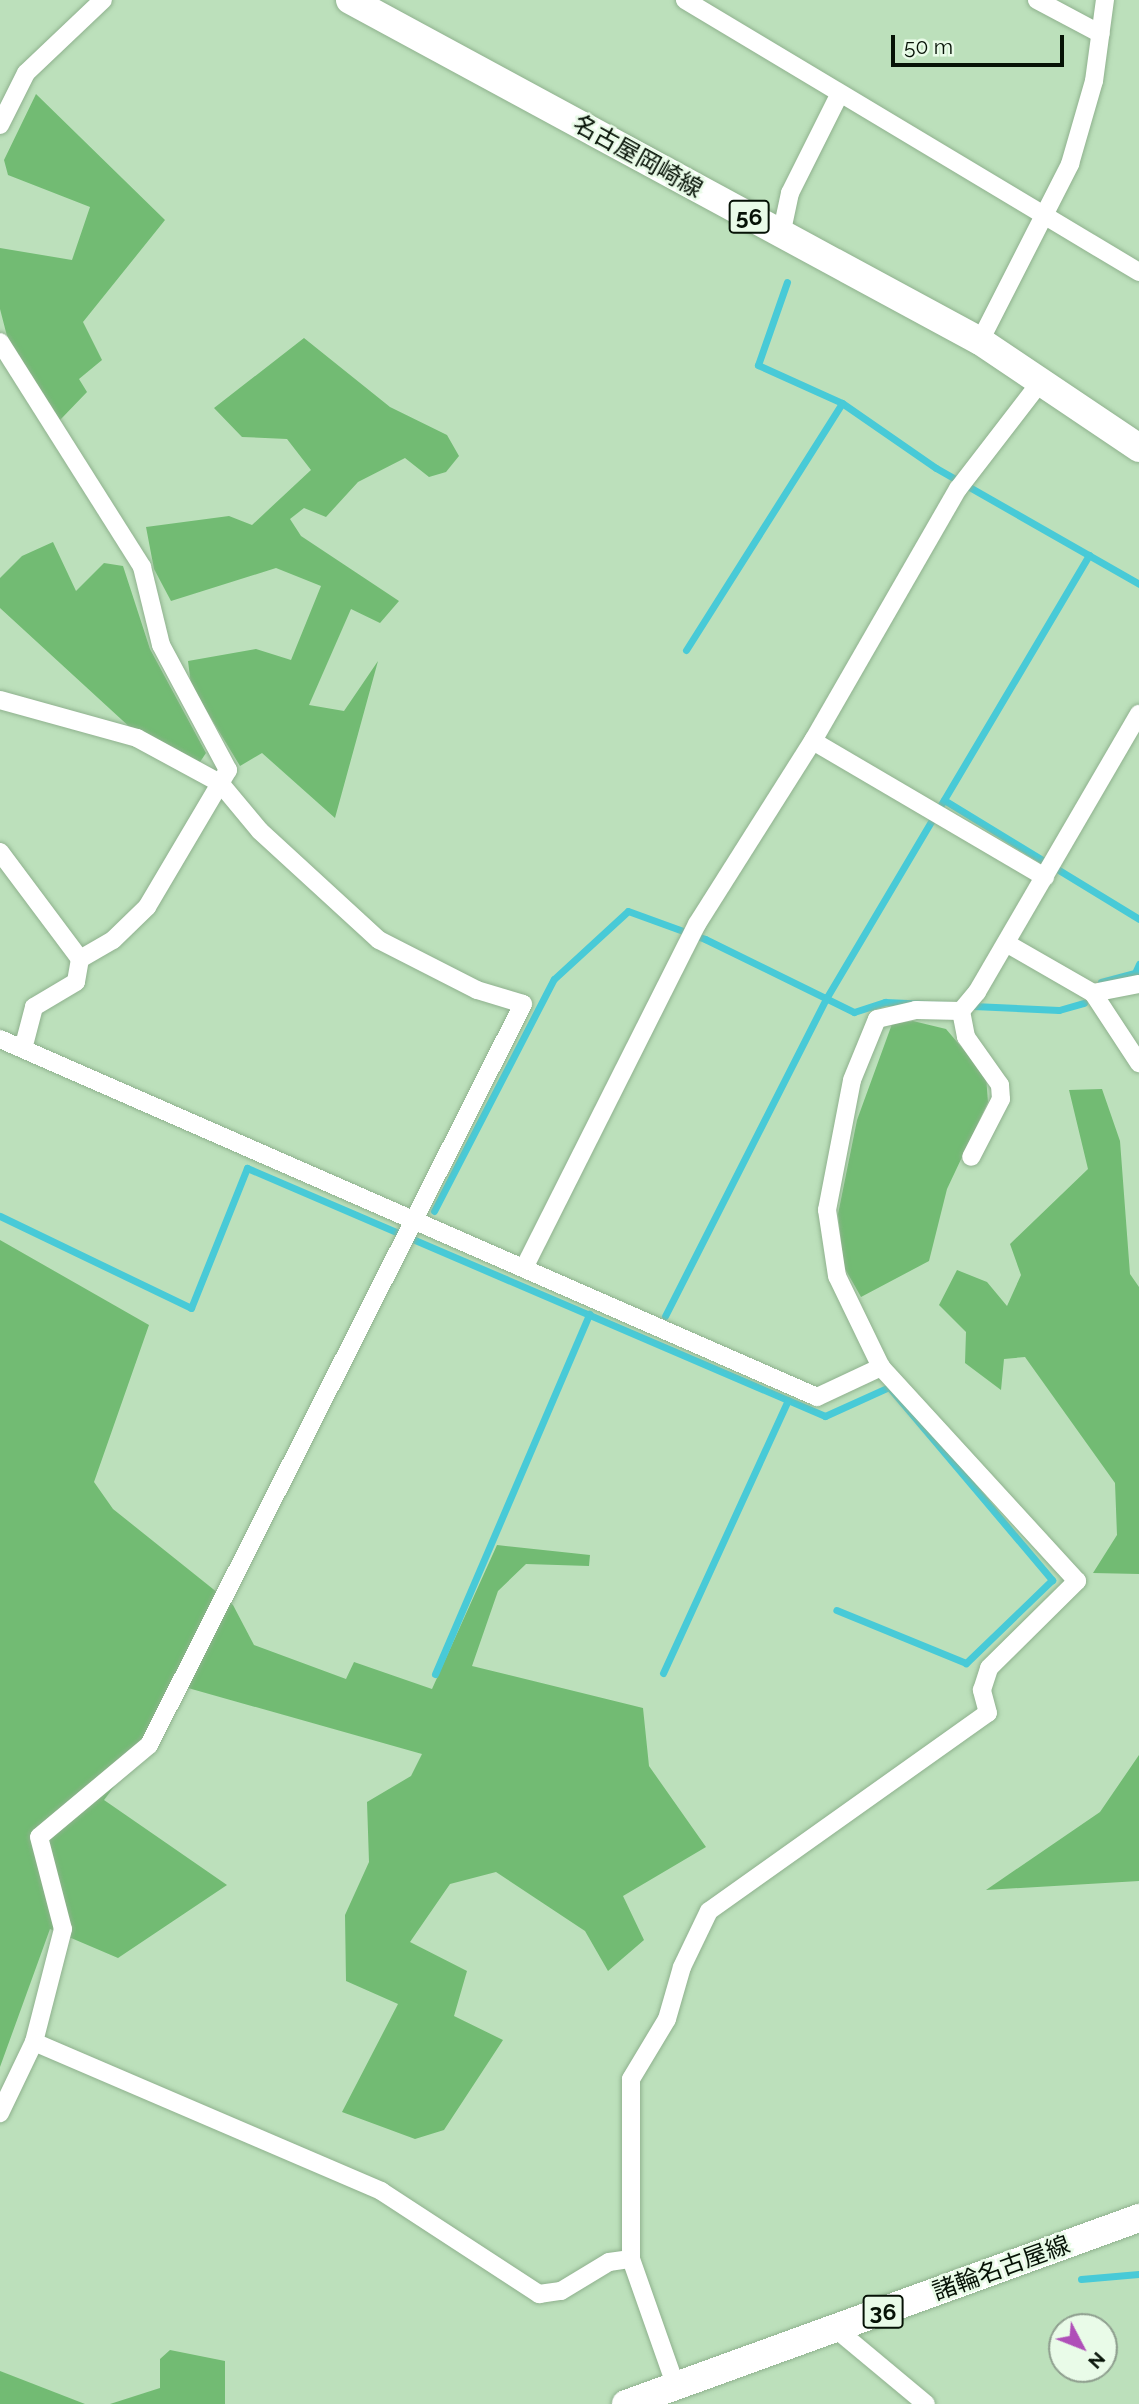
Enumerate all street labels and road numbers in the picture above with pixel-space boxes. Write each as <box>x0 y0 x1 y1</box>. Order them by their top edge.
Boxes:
street label: 名古屋岡崎線 <box>568 108 708 204</box>
road number: 56 <box>728 198 770 236</box>
street label: 諸輪名古屋線 <box>928 2230 1074 2306</box>
road number: 36 <box>862 2292 904 2332</box>

